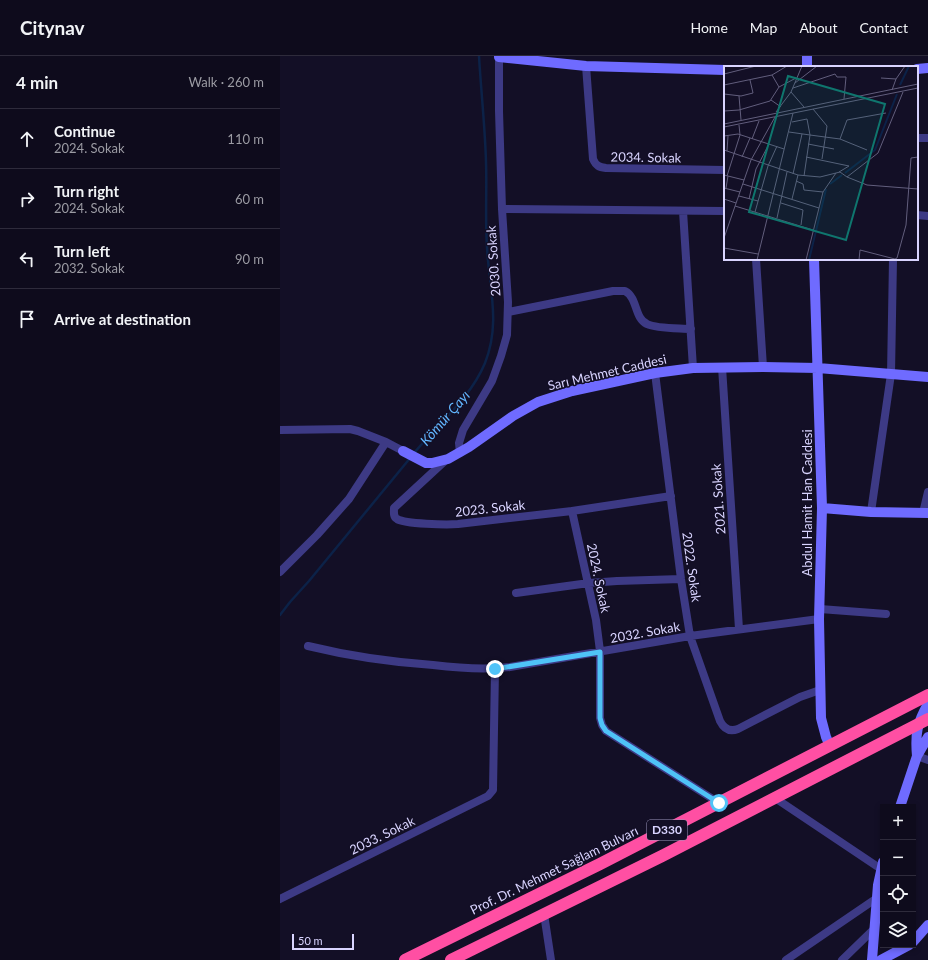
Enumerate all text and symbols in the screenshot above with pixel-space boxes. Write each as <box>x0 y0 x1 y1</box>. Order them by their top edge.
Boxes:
text: Citynav <box>20 16 85 39</box>
text: Home <box>690 19 728 36</box>
text: Map <box>750 19 777 36</box>
text: About <box>799 19 837 36</box>
text: Contact <box>859 19 908 36</box>
inset map <box>724 66 918 260</box>
text: 4 min <box>16 72 58 93</box>
text: Walk · 260 m <box>188 74 264 90</box>
text: Continue <box>54 122 115 140</box>
icon: ahead <box>16 128 38 150</box>
text: 110 m <box>227 131 264 147</box>
text: 2024. Sokak <box>54 140 125 156</box>
street label: 2034. Sokak <box>611 148 682 166</box>
text: Turn right <box>54 182 119 200</box>
icon: right <box>16 188 38 210</box>
text: 60 m <box>235 191 264 207</box>
text: 2024. Sokak <box>54 200 125 216</box>
street label: 2030. Sokak <box>483 225 503 297</box>
text: Turn left <box>54 242 110 260</box>
icon: left <box>16 248 38 270</box>
text: 90 m <box>235 251 264 267</box>
text: 2032. Sokak <box>54 260 125 276</box>
icon: arrive <box>16 308 38 330</box>
text: Arrive at destination <box>54 310 191 328</box>
street label: Sarı Mehmet Caddesi <box>546 351 668 393</box>
water label: Kömür Çayı <box>416 387 473 449</box>
street label: Abdul Hamit Han Caddesi <box>799 429 815 577</box>
street label: 2021. Sokak <box>708 463 728 535</box>
street label: 2023. Sokak <box>454 496 526 520</box>
street label: 2022. Sokak <box>679 531 705 603</box>
street label: 2024. Sokak <box>584 542 614 615</box>
street label: 2032. Sokak <box>609 618 682 646</box>
route end <box>486 660 504 678</box>
route start <box>710 794 728 812</box>
map controls <box>880 804 916 948</box>
button: + <box>880 804 916 840</box>
street label: 2033. Sokak <box>347 812 418 858</box>
road number: D330 <box>647 820 687 840</box>
street label: Prof. Dr. Mehmet Sağlam Bulvarı <box>467 822 641 918</box>
button: − <box>880 840 916 876</box>
button: locate <box>880 876 916 912</box>
button: layers <box>880 912 916 948</box>
scale bar <box>292 932 354 951</box>
text: 50 m <box>298 934 323 947</box>

